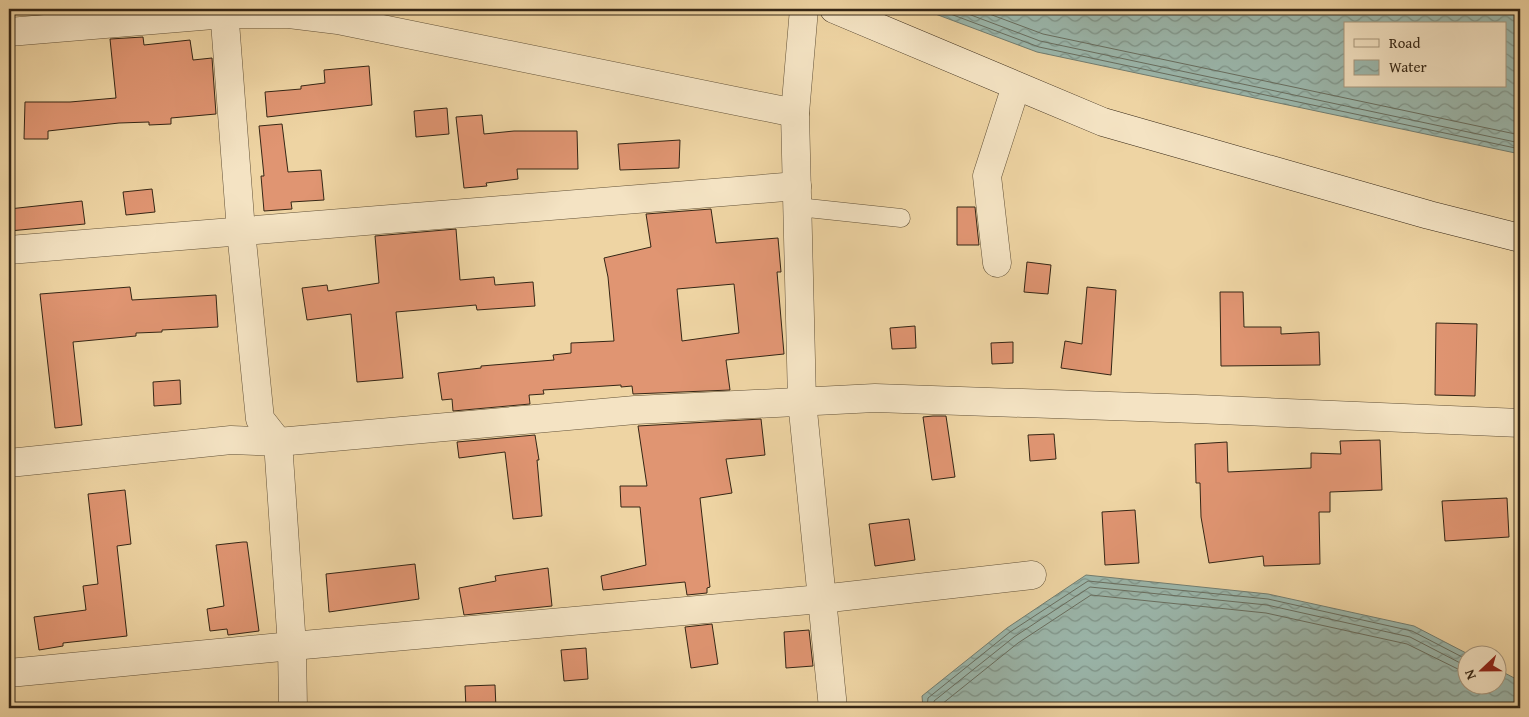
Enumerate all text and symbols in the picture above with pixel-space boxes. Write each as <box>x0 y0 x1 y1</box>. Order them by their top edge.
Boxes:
legend <box>1344 22 1506 88</box>
text: Road <box>1389 32 1420 53</box>
text: Water <box>1389 56 1427 77</box>
north arrow <box>1456 644 1506 694</box>
text: N <box>1459 666 1481 683</box>

